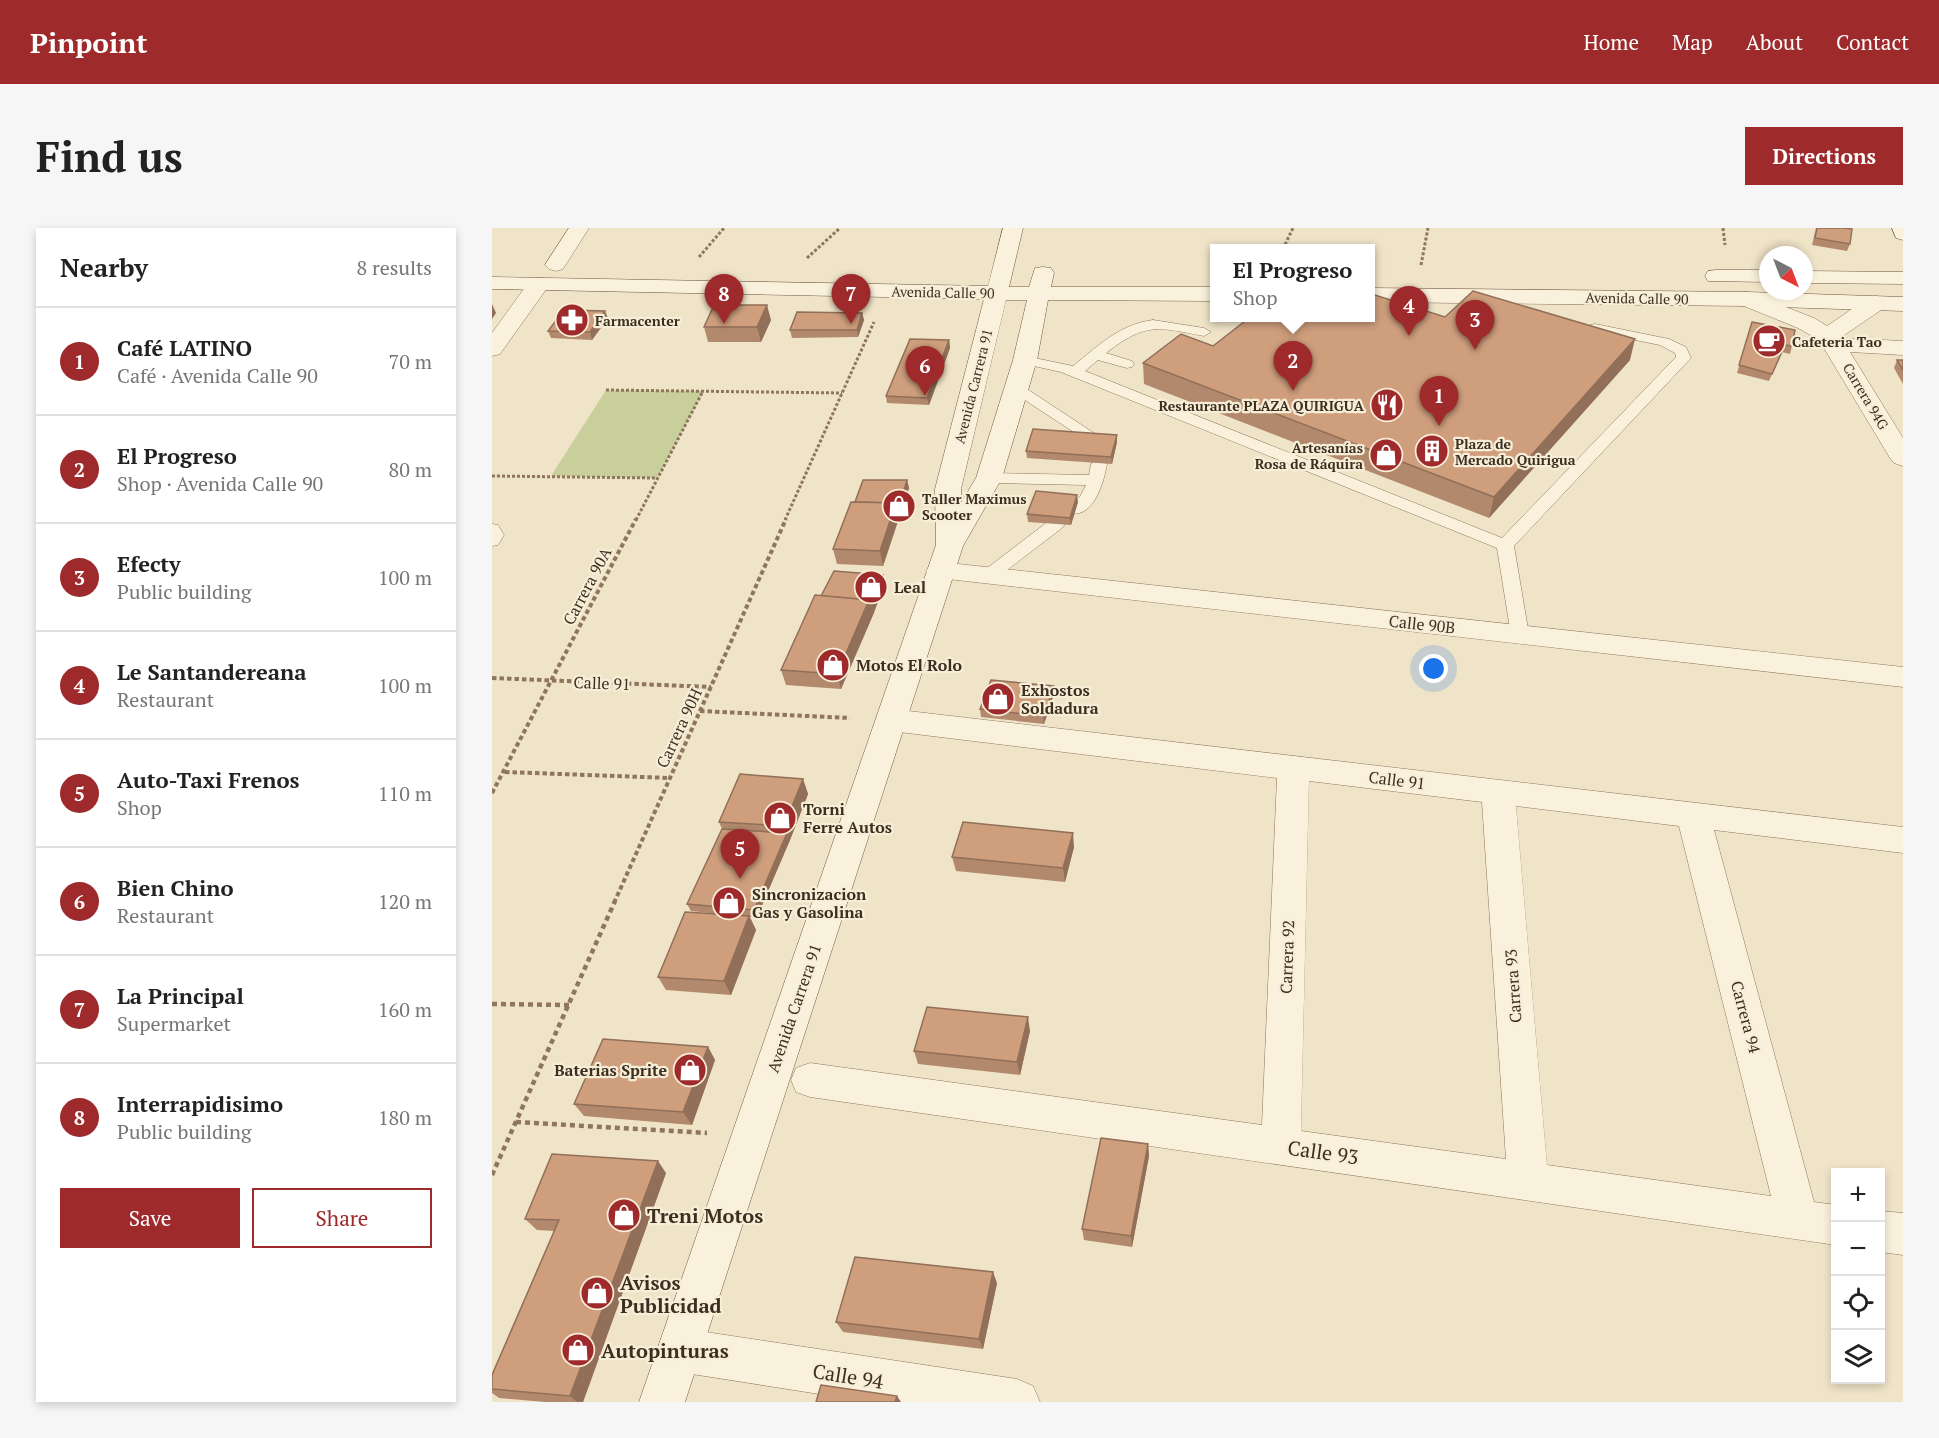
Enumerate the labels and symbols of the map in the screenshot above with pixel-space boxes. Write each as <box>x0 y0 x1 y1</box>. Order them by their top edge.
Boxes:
north arrow <box>1759 246 1813 300</box>
pin: 8 <box>704 274 744 324</box>
pin: 7 <box>832 274 870 324</box>
street label: Avenida Calle 90 <box>891 282 995 302</box>
pin: 4 <box>1390 286 1428 336</box>
street label: Avenida Calle 90 <box>1585 288 1689 308</box>
pin: 3 <box>1456 300 1494 350</box>
pharmacy icon: Farmacenter <box>554 302 590 338</box>
place label: Farmacenter <box>595 311 680 330</box>
cafe icon: Cafeteria Tao <box>1751 323 1787 359</box>
street label: Avenida Carrera 91 <box>950 327 996 445</box>
place label: Cafeteria Tao <box>1792 332 1882 351</box>
pin: 2 <box>1274 342 1312 391</box>
pin: 6 <box>906 346 944 396</box>
street label: Carrera 94G <box>1839 359 1893 433</box>
pin: 1 <box>1420 376 1458 426</box>
restaurant icon: Restaurante PLAZA QUIRIGUA <box>1369 387 1405 423</box>
place label: Restaurante PLAZA QUIRIGUA <box>1158 396 1365 415</box>
building icon: Plaza de Mercado Quirigua <box>1414 433 1450 469</box>
place label: Plaza de Mercado Quirigua <box>1455 434 1576 469</box>
shop icon: Artesanías Rosa de Ráquira <box>1368 437 1404 473</box>
place label: Artesanías Rosa de Ráquira <box>1255 438 1363 473</box>
shop icon: Taller Maximus Scooter <box>881 488 917 524</box>
place label: Taller Maximus Scooter <box>922 489 1027 524</box>
street label: Carrera 90A <box>557 543 617 629</box>
shop icon: Leal <box>853 569 889 605</box>
place label: Leal <box>894 576 926 598</box>
street label: Calle 90B <box>1388 610 1456 638</box>
shop icon: Motos El Rolo <box>815 647 851 683</box>
place label: Motos El Rolo <box>856 654 963 676</box>
your location <box>1419 654 1448 683</box>
street label: Calle 91 <box>573 671 631 695</box>
place label: Exhostos Soldadura <box>1021 679 1099 719</box>
shop icon: Exhostos Soldadura <box>980 681 1016 717</box>
street label: Carrera 90H <box>651 684 707 771</box>
street label: Calle 91 <box>1367 766 1427 794</box>
place label: Torni Ferre Autos <box>803 798 892 838</box>
shop icon: Torni Ferre Autos <box>762 800 798 836</box>
pin: 5 <box>720 830 760 879</box>
place label: Sincronizacion Gas y Gasolina <box>752 883 867 923</box>
shop icon: Sincronizacion Gas y Gasolina <box>711 885 747 921</box>
street label: Carrera 92 <box>1275 920 1299 994</box>
street label: Avenida Carrera 91 <box>762 941 826 1075</box>
street label: Carrera 93 <box>1499 948 1527 1024</box>
street label: Carrera 94 <box>1726 978 1766 1056</box>
shop icon: Baterias Sprite <box>672 1052 708 1088</box>
place label: Baterias Sprite <box>554 1059 667 1081</box>
street label: Calle 93 <box>1286 1134 1360 1170</box>
shop icon: Treni Motos <box>606 1197 642 1233</box>
place label: Treni Motos <box>647 1202 763 1229</box>
place label: Avisos Publicidad <box>620 1269 722 1319</box>
shop icon: Avisos Publicidad <box>579 1275 615 1311</box>
shop icon: Autopinturas <box>560 1332 596 1368</box>
place label: Autopinturas <box>601 1337 729 1364</box>
street label: Calle 94 <box>811 1357 886 1395</box>

